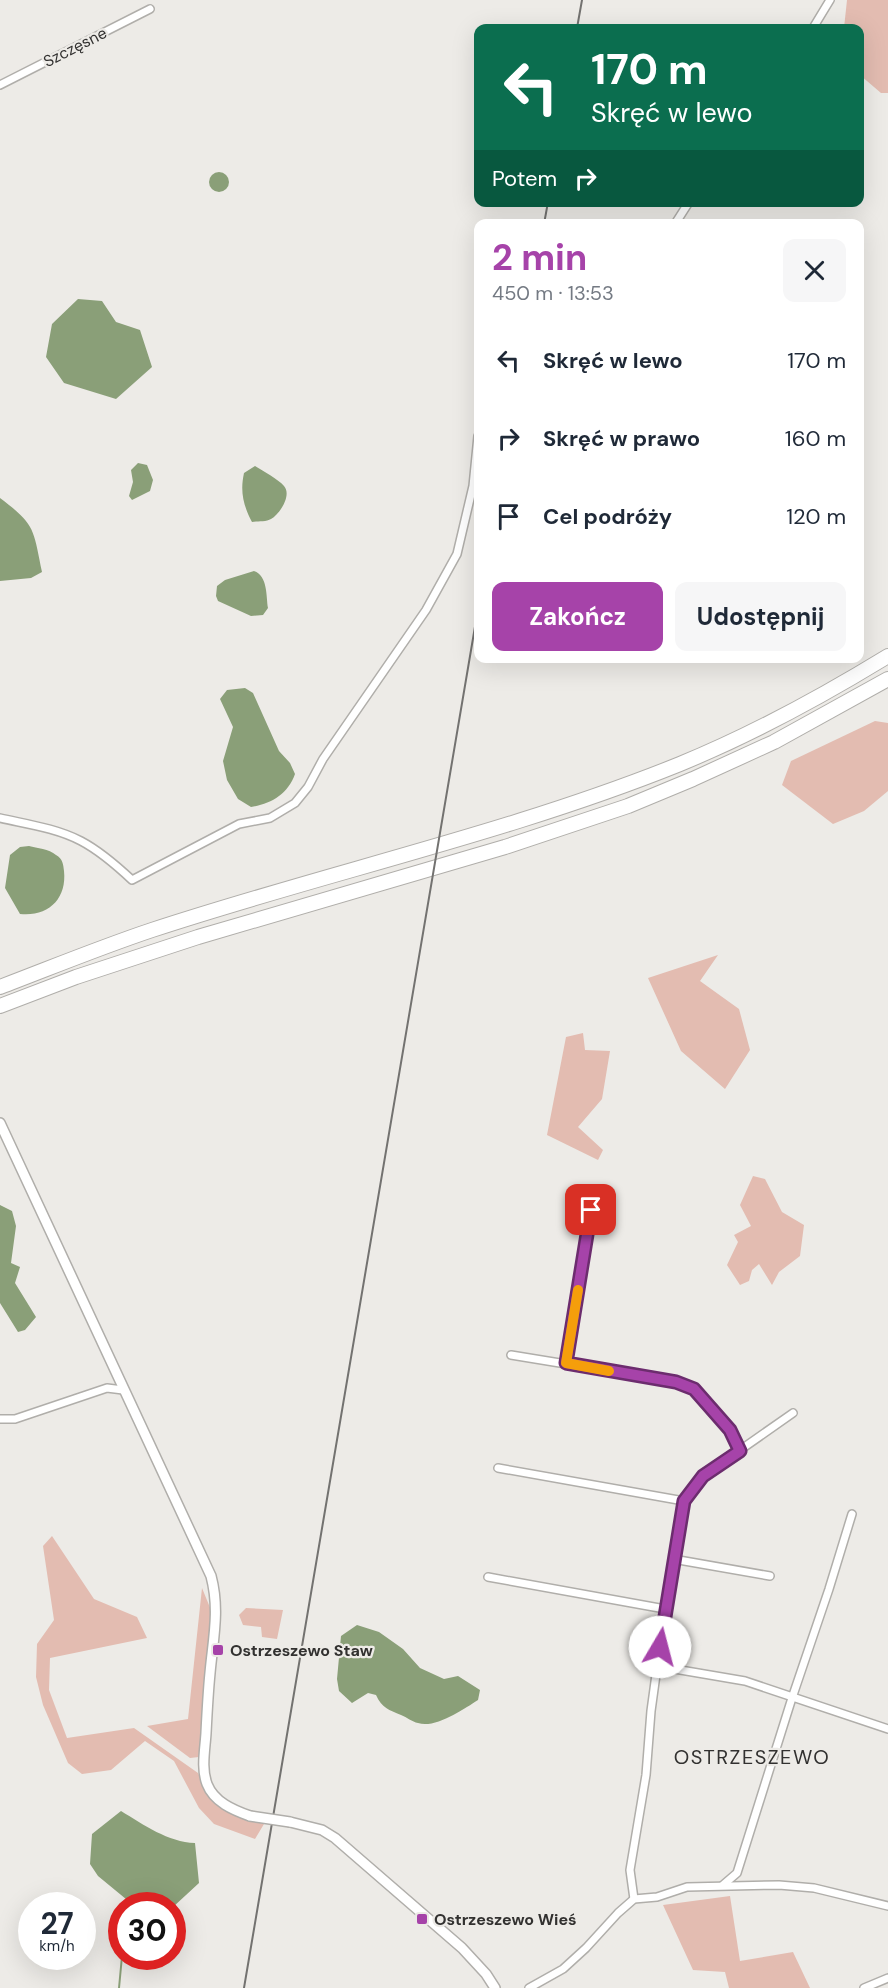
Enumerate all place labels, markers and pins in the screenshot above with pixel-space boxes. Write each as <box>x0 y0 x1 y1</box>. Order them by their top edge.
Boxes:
pin <box>565 1184 616 1235</box>
place label: Ostrzeszewo Staw <box>230 1640 373 1661</box>
marker: Ostrzeszewo Staw <box>211 1643 225 1657</box>
place label: Ostrzeszewo Wieś <box>434 1909 577 1930</box>
marker: Ostrzeszewo Wieś <box>415 1912 429 1926</box>

